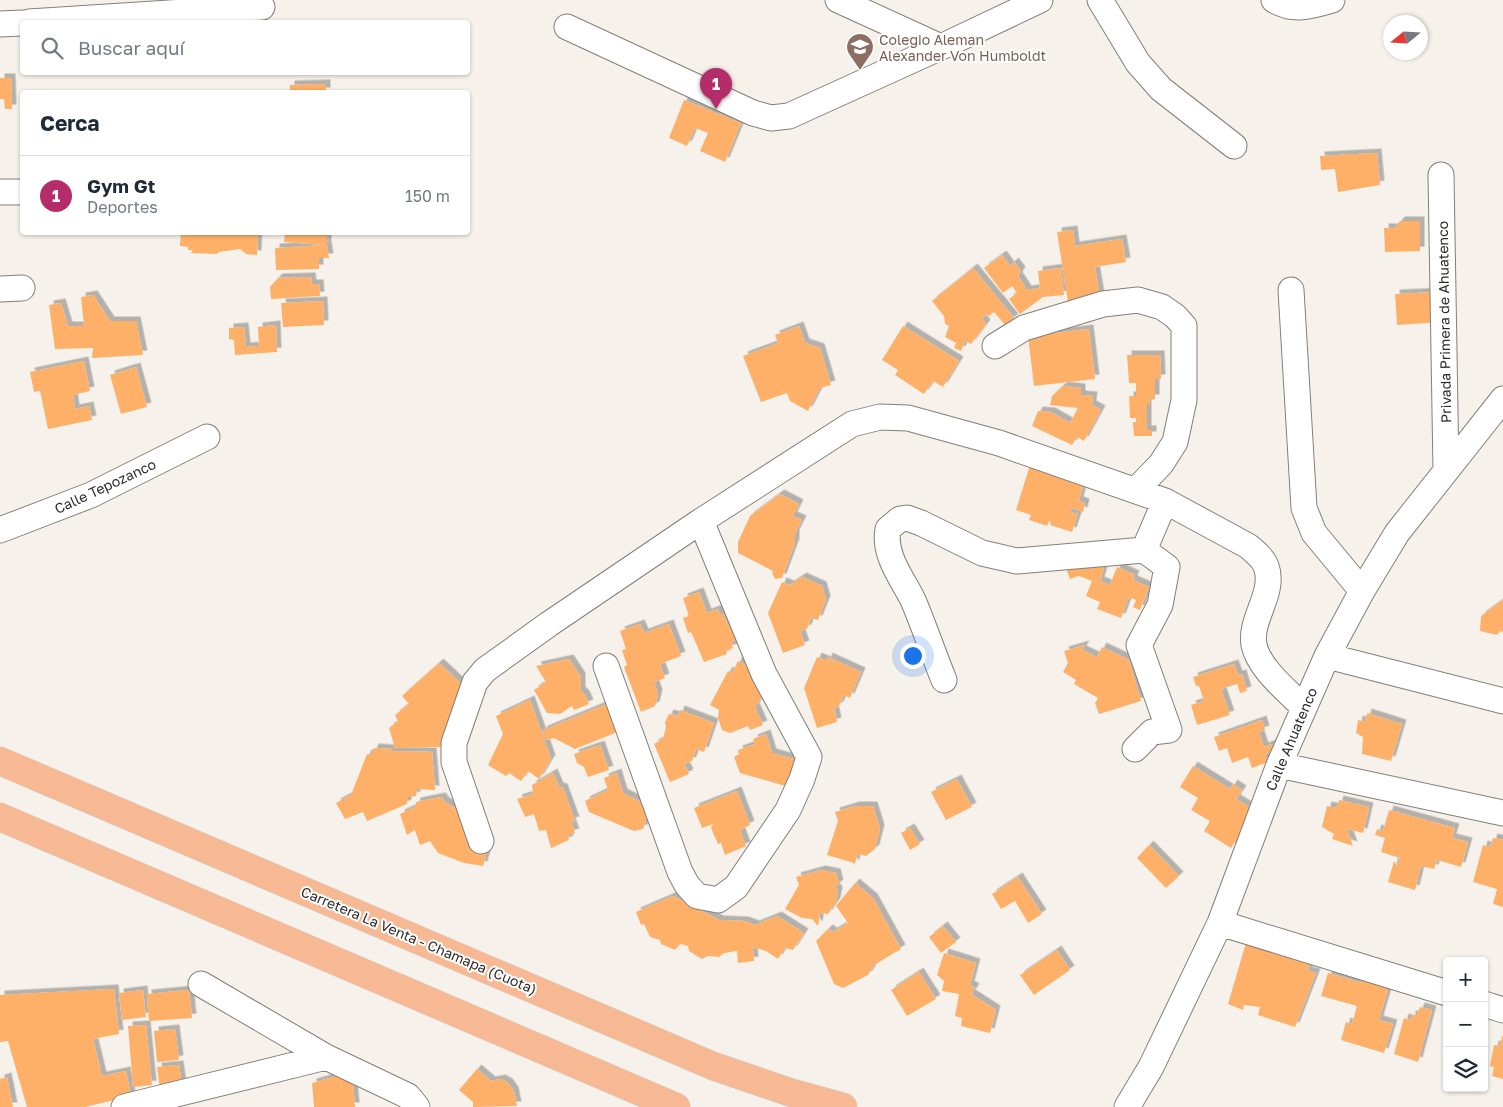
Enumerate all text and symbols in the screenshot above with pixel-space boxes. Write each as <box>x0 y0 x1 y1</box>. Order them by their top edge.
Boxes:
north arrow <box>1383 15 1428 60</box>
search box <box>20 20 470 75</box>
place label: Colegio Aleman Alexander Von Humboldt <box>879 31 1046 64</box>
school or university icon: Colegio Aleman Alexander Von Humboldt <box>845 32 875 71</box>
icon: search <box>38 34 66 62</box>
text: Buscar aquí <box>78 36 185 59</box>
pin: 1 <box>700 68 732 109</box>
text: Cerca <box>40 110 99 136</box>
text: Gym Gt <box>87 174 155 197</box>
text: 1 <box>52 186 60 206</box>
text: 150 m <box>405 186 450 206</box>
text: Deportes <box>87 197 158 217</box>
street label: Privada Primera de Ahuatenco <box>1434 221 1454 423</box>
street label: Calle Tepozanco <box>52 455 158 517</box>
your location <box>900 643 926 669</box>
street label: Calle Ahuatenco <box>1262 685 1320 793</box>
street label: Carretera La Venta - Chamapa (Cuota) <box>299 883 539 997</box>
map controls <box>1443 957 1488 1092</box>
button: + <box>1443 957 1488 1002</box>
button: − <box>1443 1002 1488 1047</box>
button: layers <box>1443 1047 1488 1092</box>

